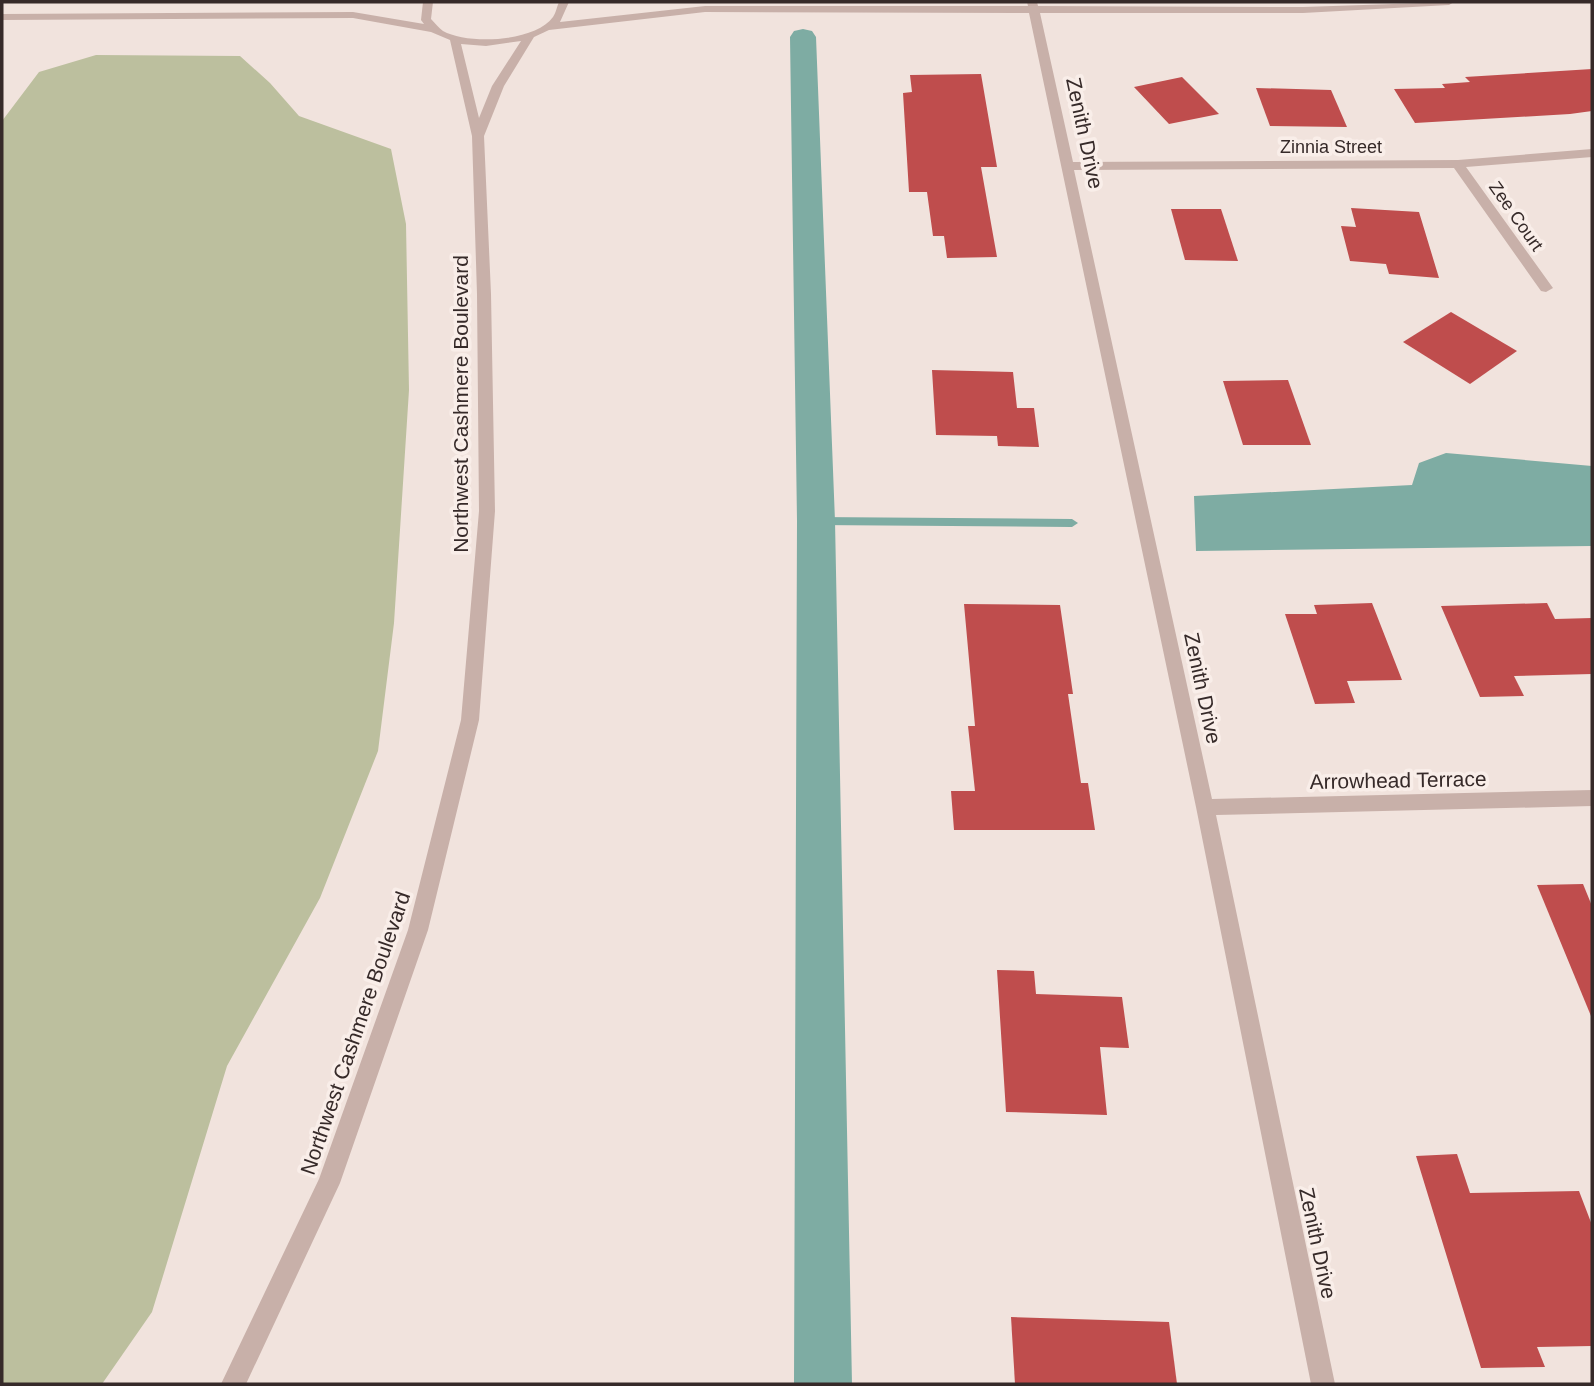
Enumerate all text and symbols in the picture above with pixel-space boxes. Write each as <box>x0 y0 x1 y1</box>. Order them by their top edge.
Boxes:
street label: Zenith Drive <box>1062 75 1108 191</box>
street label: Zinnia Street <box>1280 137 1382 157</box>
street label: Zee Court <box>1485 177 1547 255</box>
street label: Northwest Cashmere Boulevard <box>449 255 472 553</box>
street label: Zenith Drive <box>1180 630 1226 746</box>
street label: Arrowhead Terrace <box>1309 767 1487 793</box>
street label: Northwest Cashmere Boulevard <box>296 889 414 1177</box>
street label: Zenith Drive <box>1295 1185 1341 1301</box>

